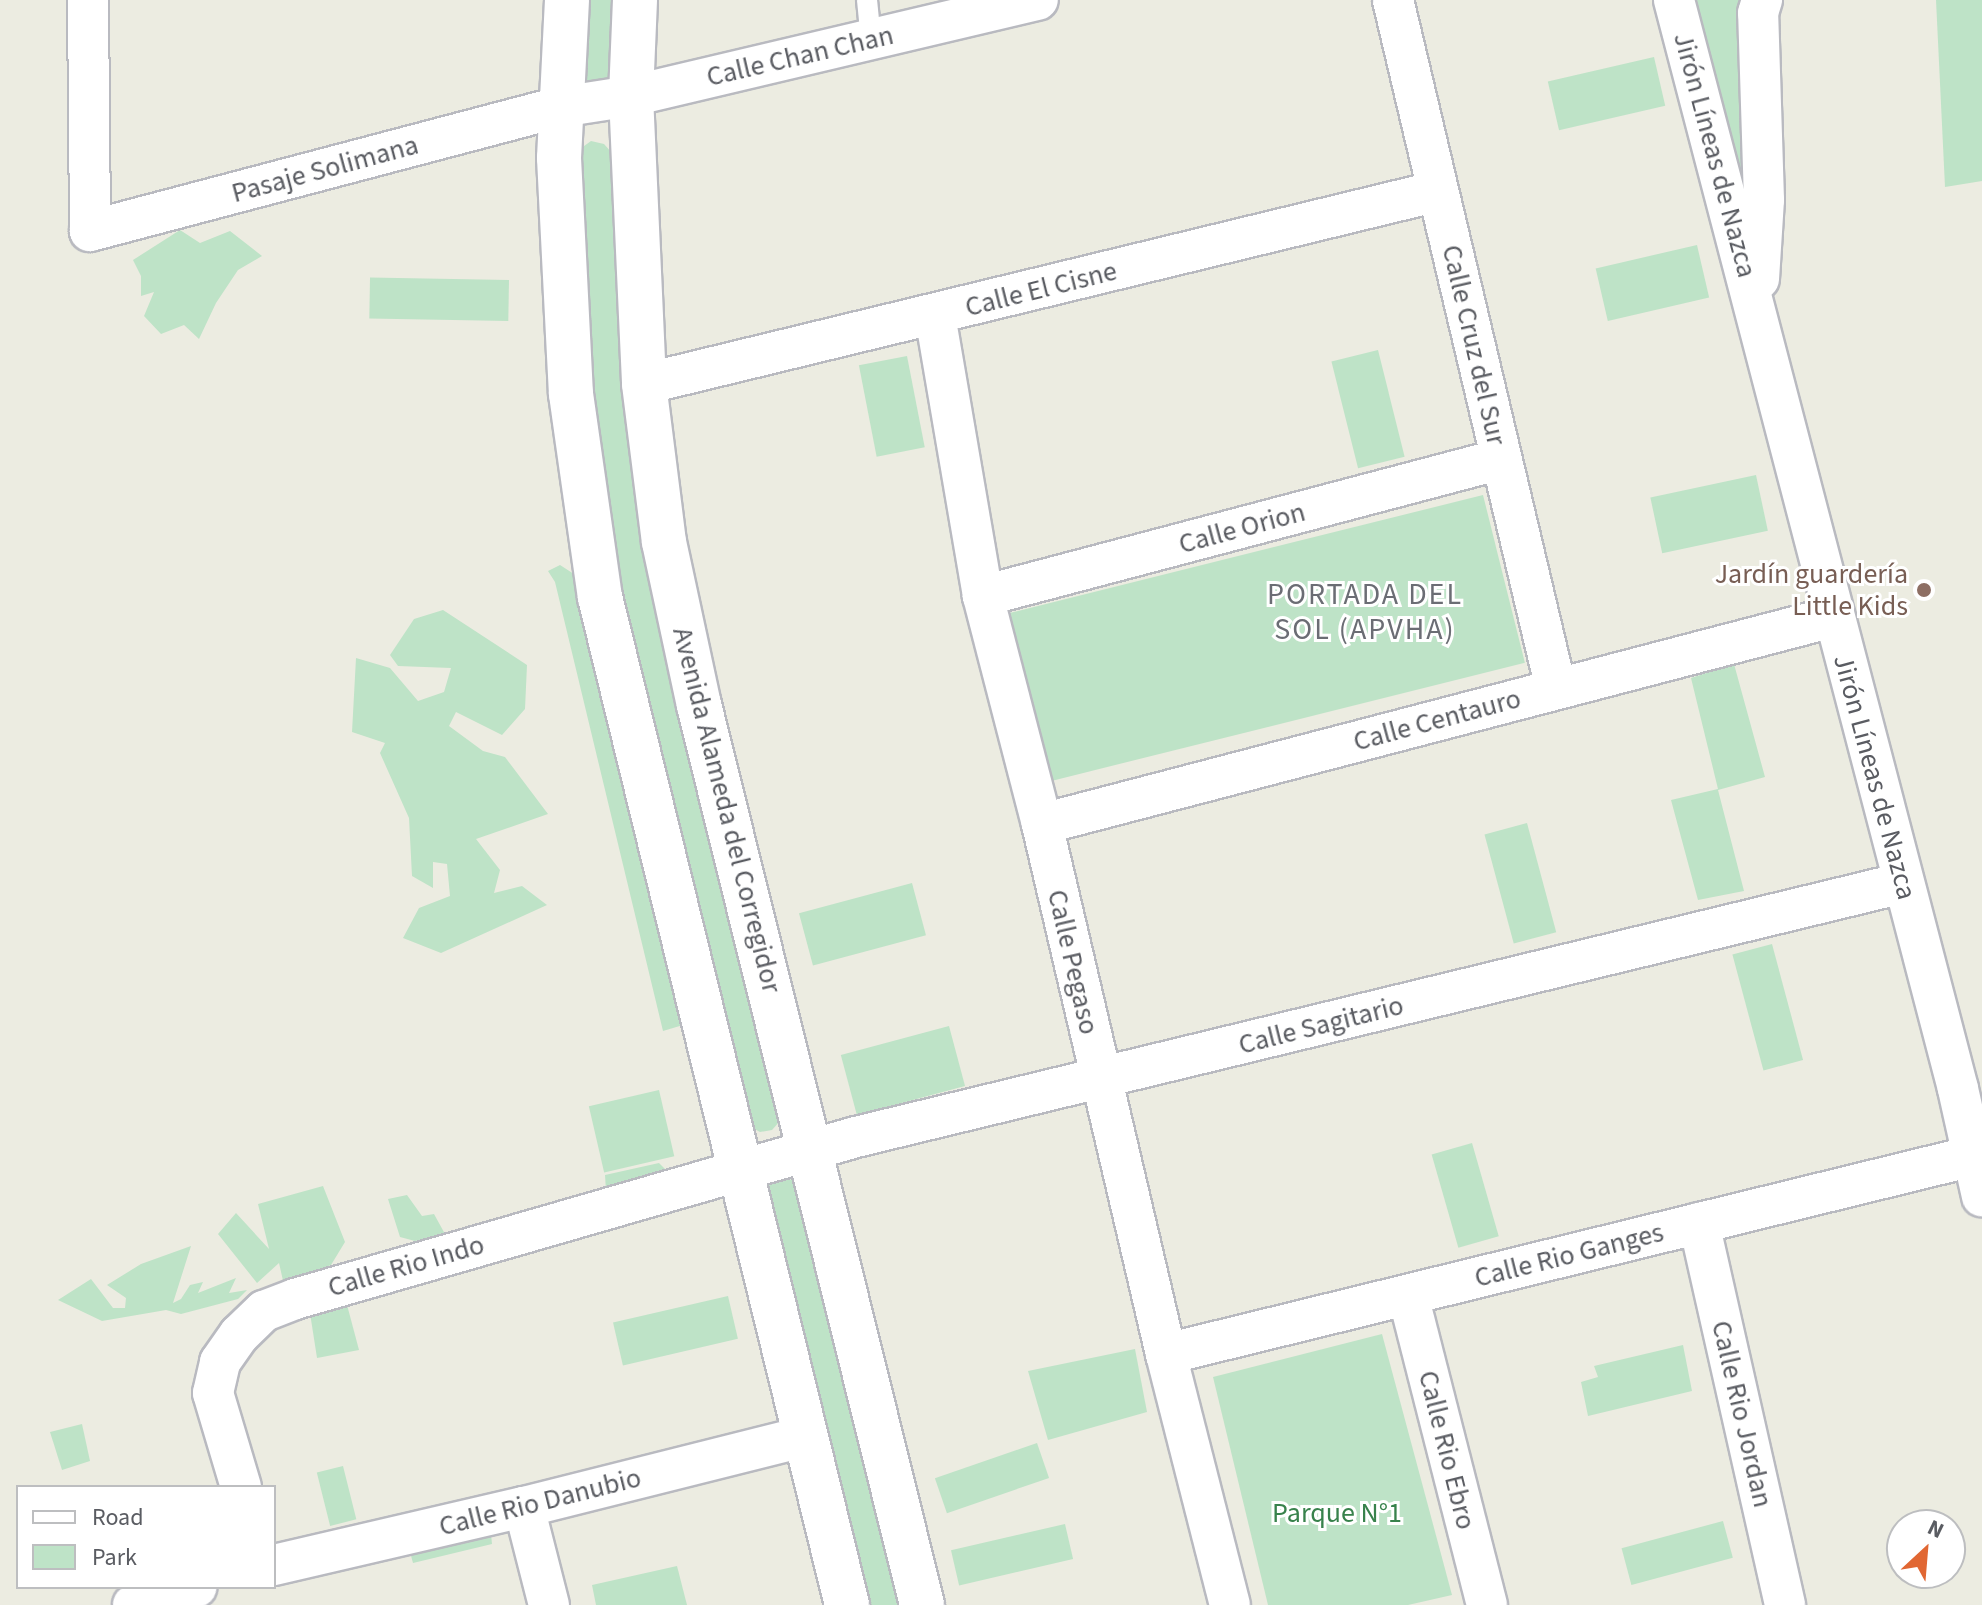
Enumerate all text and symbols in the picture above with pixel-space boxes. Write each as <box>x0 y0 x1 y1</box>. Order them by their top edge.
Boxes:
street label: Calle Chan Chan <box>703 18 897 94</box>
street label: Jirón Líneas de Nazca <box>1666 29 1764 281</box>
street label: Pasaje Solimana <box>228 128 422 210</box>
street label: Calle Cruz del Sur <box>1435 242 1513 448</box>
street label: Calle El Cisne <box>962 254 1120 324</box>
street label: Calle Orion <box>1175 495 1309 561</box>
place label: Jardín guardería Little Kids <box>1715 557 1908 623</box>
district label: PORTADA DEL SOL (APVHA) <box>1267 577 1463 648</box>
marker: Jardín guardería Little Kids <box>1915 581 1933 599</box>
street label: Avenida Alameda del Corregidor <box>665 624 789 996</box>
street label: Jirón Líneas de Nazca <box>1826 651 1924 903</box>
street label: Calle Centauro <box>1350 682 1524 758</box>
street label: Calle Pegaso <box>1040 886 1106 1038</box>
street label: Calle Sagitario <box>1235 988 1407 1062</box>
street label: Calle Rio Ganges <box>1471 1215 1667 1295</box>
street label: Calle Rio Indo <box>324 1228 488 1304</box>
street label: Calle Rio Jordan <box>1704 1317 1780 1511</box>
street label: Calle Rio Ebro <box>1411 1367 1483 1533</box>
street label: Calle Rio Danubio <box>436 1461 644 1543</box>
legend <box>16 1485 276 1589</box>
park label: Parque N°1 <box>1272 1496 1402 1530</box>
text: Road <box>92 1500 144 1535</box>
north arrow <box>1886 1509 1966 1589</box>
text: N <box>1922 1512 1949 1547</box>
text: Park <box>92 1540 137 1575</box>

